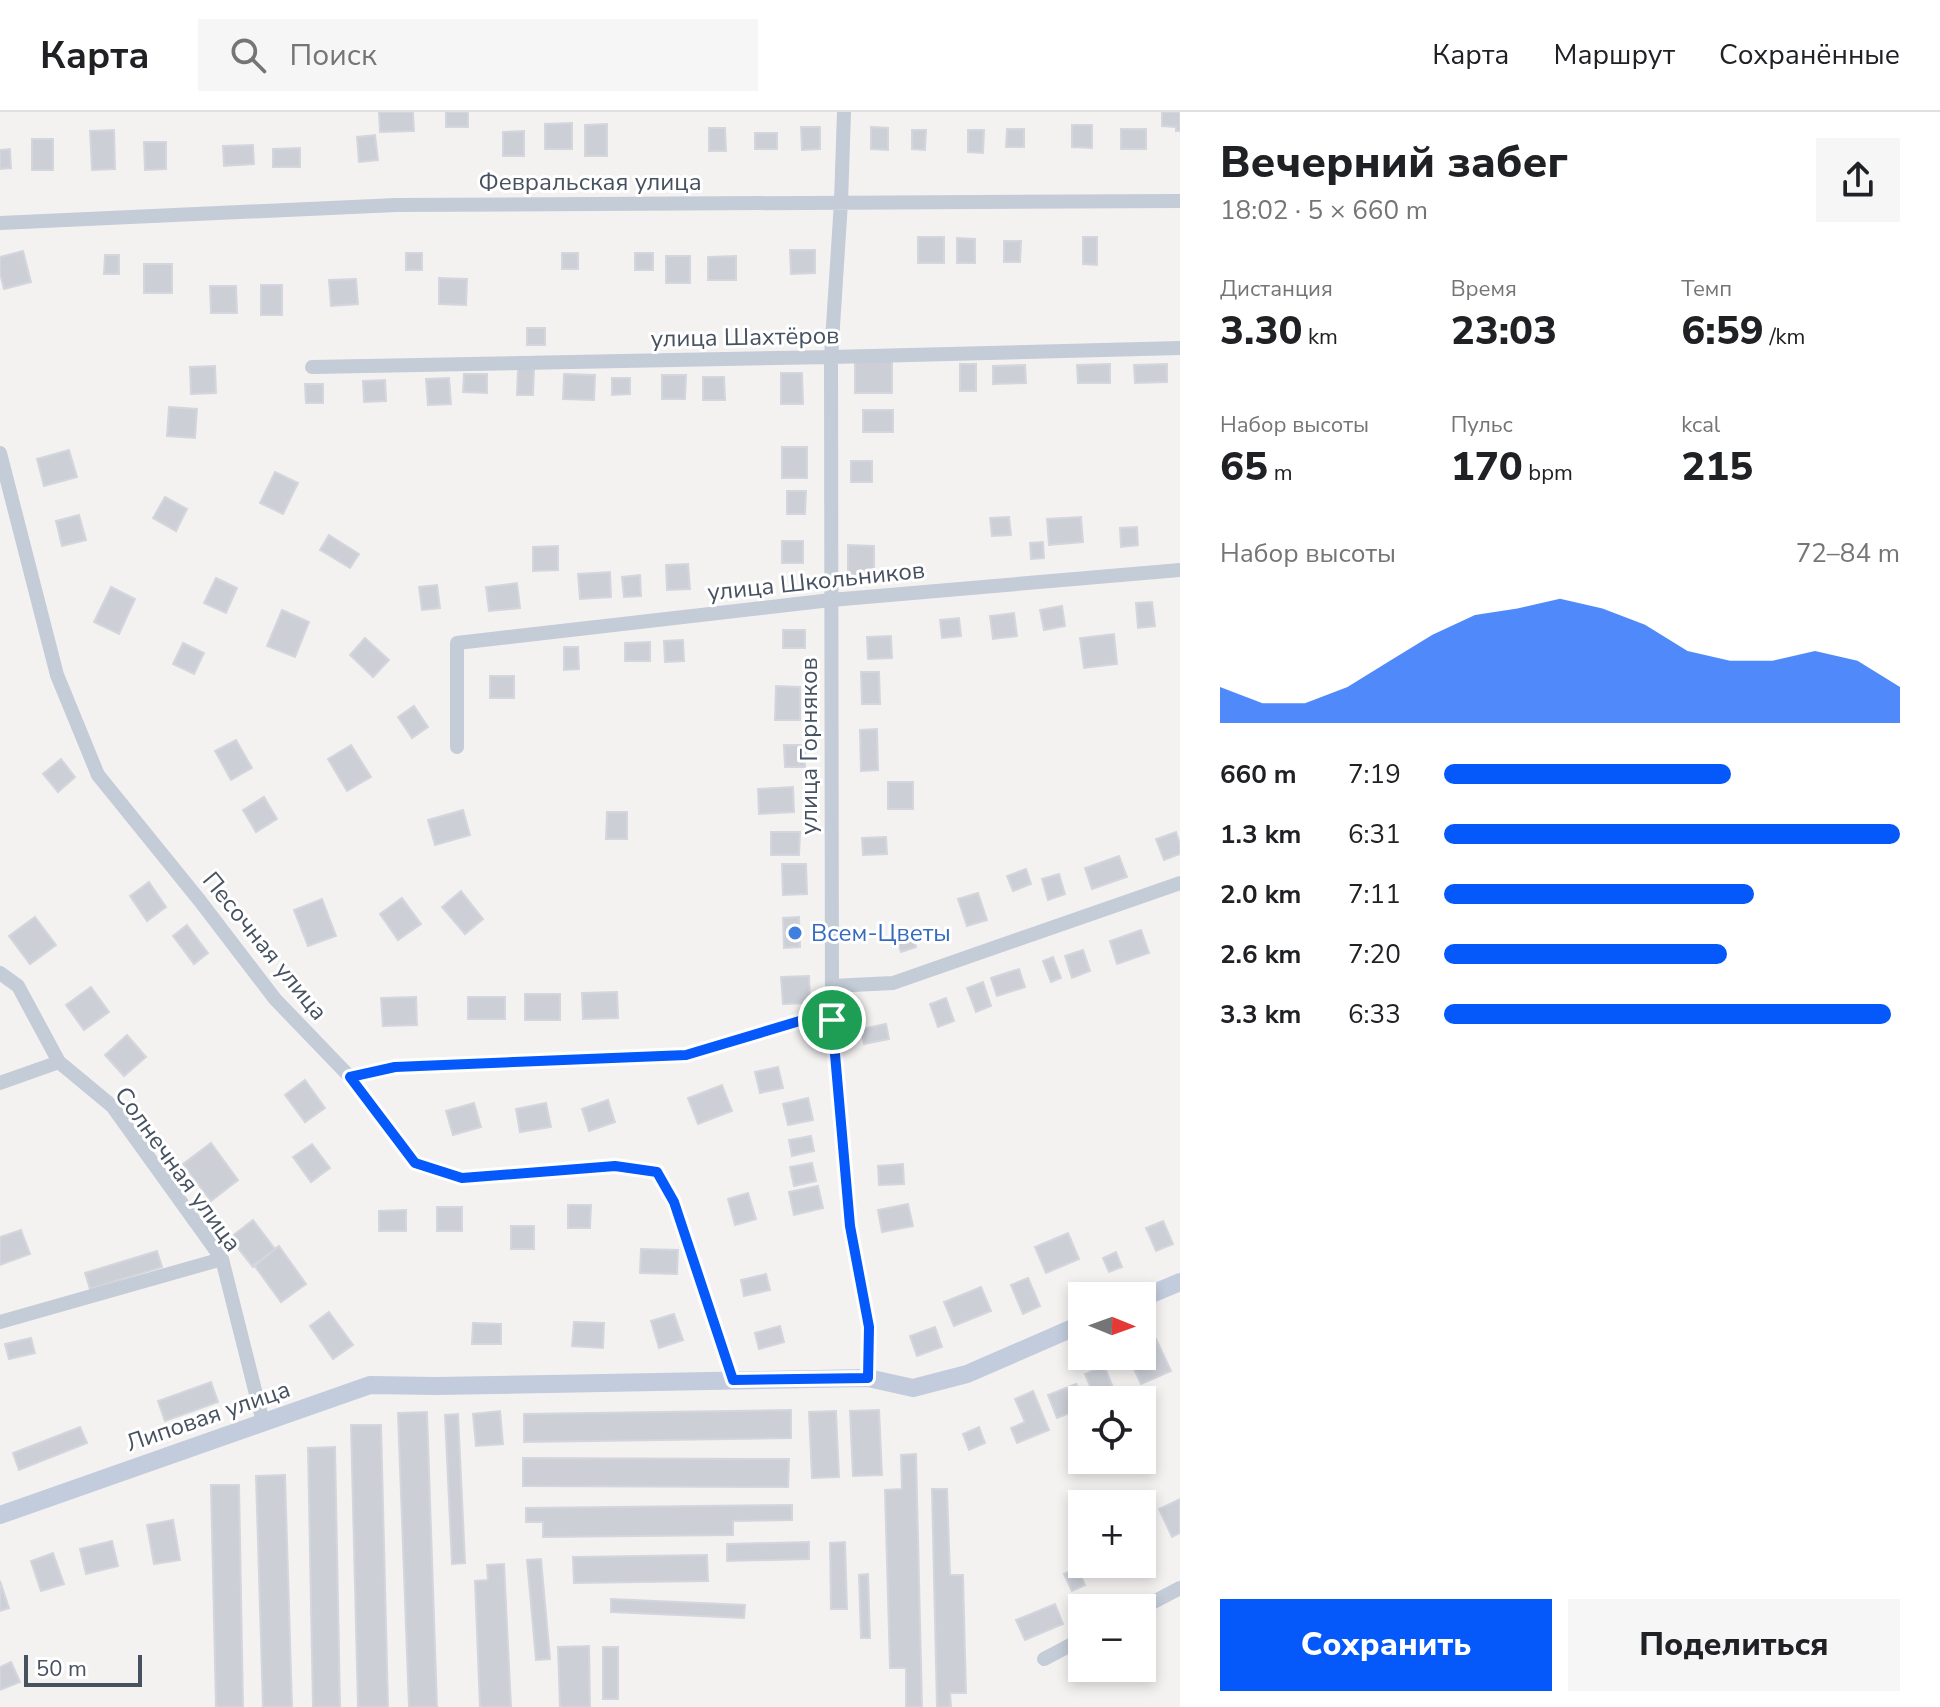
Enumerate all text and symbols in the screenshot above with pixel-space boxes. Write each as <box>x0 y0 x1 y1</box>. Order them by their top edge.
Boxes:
search box <box>198 19 758 91</box>
text: Карта <box>40 30 150 81</box>
icon: search <box>226 33 270 77</box>
text: Поиск <box>290 35 377 76</box>
text: Карта <box>1432 36 1509 74</box>
text: Маршрут <box>1553 36 1675 74</box>
text: Сохранённые <box>1719 36 1900 74</box>
text: Вечерний забег <box>1220 133 1568 193</box>
button: share <box>1816 138 1900 222</box>
street label: Февральская улица <box>478 166 702 198</box>
text: 18:02 · 5 × 660 m <box>1220 193 1428 228</box>
text: Дистанция <box>1220 274 1333 304</box>
text: Время <box>1451 274 1517 304</box>
text: Темп <box>1681 274 1732 304</box>
text: 3.30 <box>1220 304 1302 358</box>
text: 23:03 <box>1451 304 1557 358</box>
text: 6:59 <box>1681 304 1764 358</box>
street label: улица Шахтёров <box>650 319 840 355</box>
text: km <box>1302 322 1338 352</box>
text: /km <box>1764 322 1805 352</box>
text: Набор высоты <box>1220 410 1369 440</box>
text: Пульс <box>1451 410 1513 440</box>
text: kcal <box>1681 410 1720 440</box>
text: 65 <box>1220 440 1268 494</box>
text: 170 <box>1451 440 1523 494</box>
text: 215 <box>1681 440 1753 494</box>
text: m <box>1268 458 1293 488</box>
text: bpm <box>1523 458 1573 488</box>
text: Набор высоты <box>1220 536 1396 571</box>
text: 72–84 m <box>1796 536 1900 571</box>
street label: улица Школьников <box>706 554 926 608</box>
street label: улица Горняков <box>793 657 825 835</box>
text: 660 m <box>1220 757 1297 792</box>
text: 7:19 <box>1348 757 1401 792</box>
text: 1.3 km <box>1220 817 1301 852</box>
text: 6:31 <box>1348 817 1401 852</box>
street label: Песочная улица <box>195 865 335 1027</box>
text: 2.0 km <box>1220 877 1301 912</box>
text: 7:11 <box>1348 877 1401 912</box>
place label: Всем-Цветы <box>811 917 951 949</box>
marker: Всем-Цветы <box>786 924 804 942</box>
text: 2.6 km <box>1220 937 1301 972</box>
text: 7:20 <box>1348 937 1401 972</box>
pin <box>798 986 866 1054</box>
text: 3.3 km <box>1220 997 1301 1032</box>
text: 6:33 <box>1348 997 1401 1032</box>
icon: arrive <box>810 998 854 1042</box>
street label: Солнечная улица <box>107 1080 249 1258</box>
north arrow <box>1068 1282 1156 1370</box>
map controls <box>1068 1282 1156 1682</box>
street label: Липовая улица <box>122 1373 294 1459</box>
button: locate <box>1068 1386 1156 1474</box>
button: + <box>1068 1490 1156 1578</box>
button: − <box>1068 1594 1156 1682</box>
button: Сохранить <box>1220 1599 1552 1691</box>
button: Поделиться <box>1568 1599 1900 1691</box>
scale bar <box>24 1651 142 1687</box>
text: 50 m <box>36 1654 87 1684</box>

